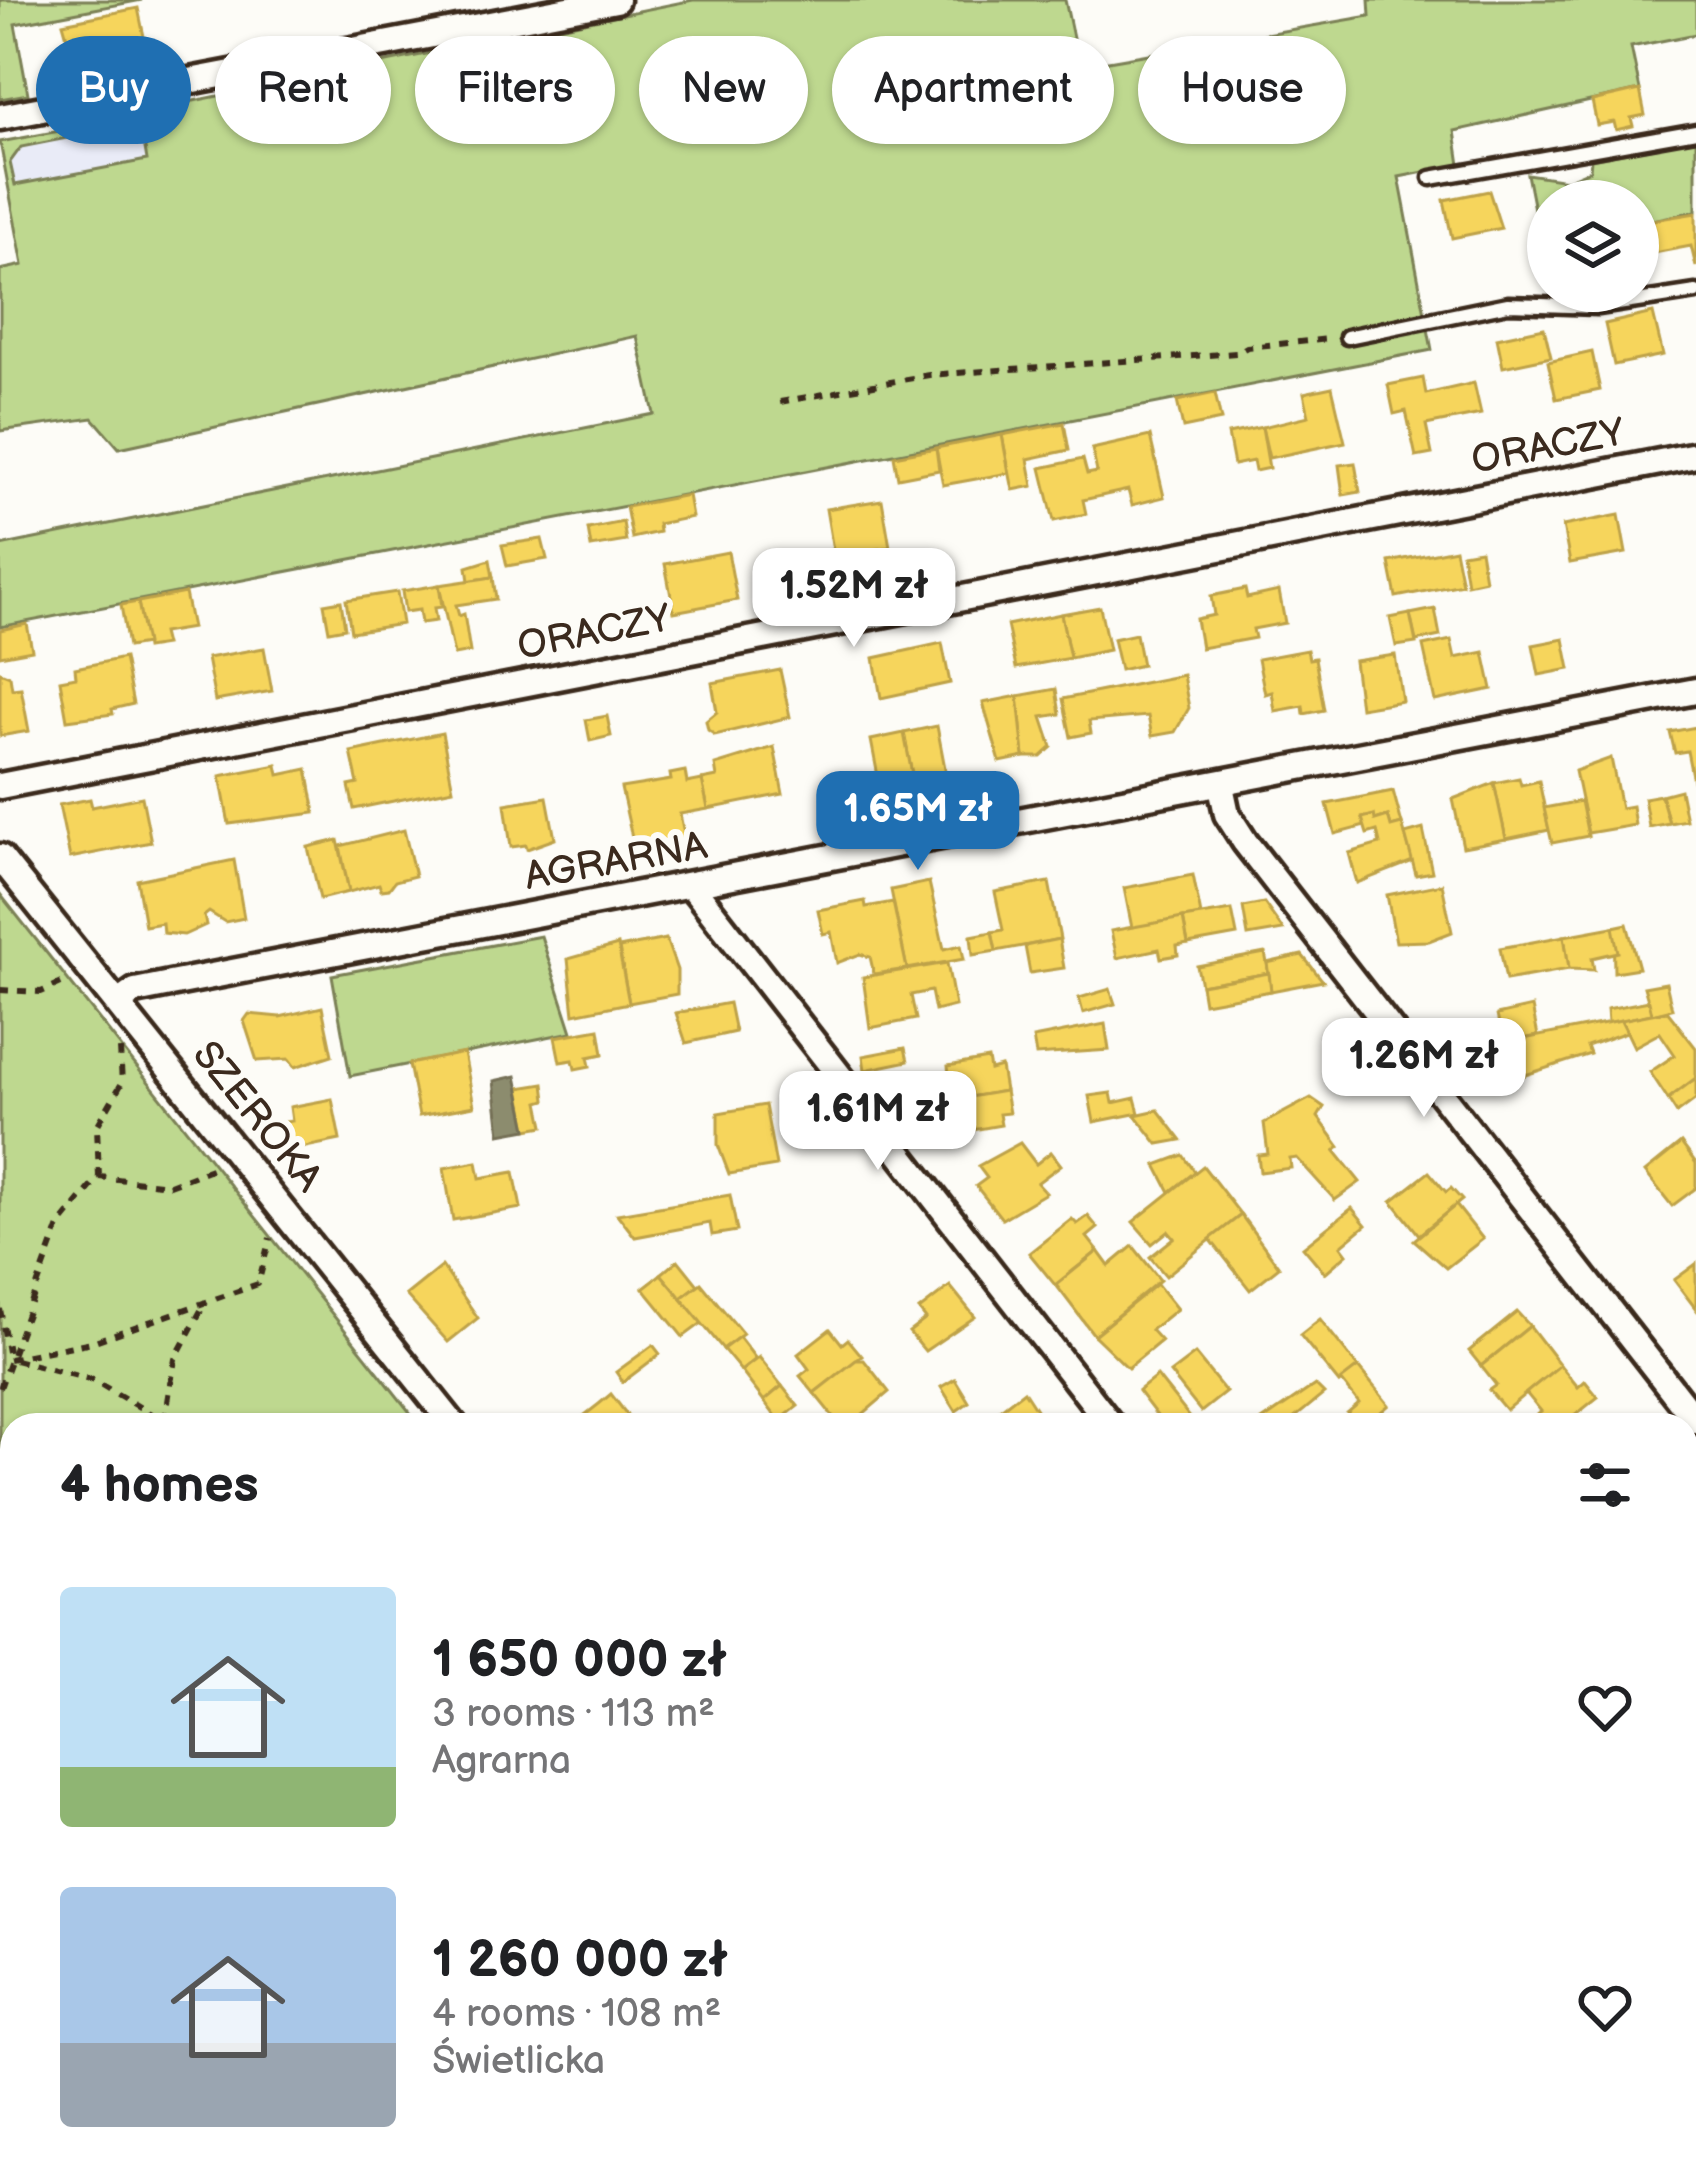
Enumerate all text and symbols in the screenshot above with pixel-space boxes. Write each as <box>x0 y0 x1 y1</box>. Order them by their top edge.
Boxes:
chip: Buy <box>36 36 191 144</box>
chip: Rent <box>215 36 391 144</box>
chip: Filters <box>415 36 615 144</box>
chip: New <box>639 36 808 144</box>
chip: Apartment <box>832 36 1114 144</box>
chip: House <box>1138 36 1346 144</box>
map controls <box>1527 180 1659 312</box>
button: layers <box>1527 180 1659 312</box>
street label: ORACZY <box>1468 409 1629 485</box>
pin: 1.52M zł <box>730 548 978 650</box>
text: 1.52M zł <box>779 563 929 610</box>
street label: ORACZY <box>514 595 675 671</box>
pin: 1.65M zł <box>794 771 1042 873</box>
text: 1.65M zł <box>843 786 993 833</box>
street label: AGRARNA <box>521 823 711 901</box>
pin: 1.26M zł <box>1300 1018 1548 1120</box>
street label: SZEROKA <box>182 1032 332 1202</box>
text: 1.26M zł <box>1349 1033 1499 1080</box>
pin: 1.61M zł <box>754 1071 1002 1173</box>
text: 1.61M zł <box>806 1086 950 1133</box>
icon: filters <box>1572 1452 1638 1518</box>
text: 4 homes <box>60 1455 259 1516</box>
text: 1 650 000 zł <box>432 1630 727 1691</box>
icon: home <box>156 1635 300 1779</box>
icon: heart <box>1572 1674 1638 1740</box>
text: 3 rooms · 113 m² <box>432 1691 715 1738</box>
text: Agrarna <box>432 1738 571 1785</box>
text: 1 260 000 zł <box>432 1930 728 1991</box>
icon: home <box>156 1935 300 2079</box>
icon: heart <box>1572 1974 1638 2040</box>
text: 4 rooms · 108 m² <box>432 1991 721 2038</box>
text: Świetlicka <box>432 2038 605 2085</box>

